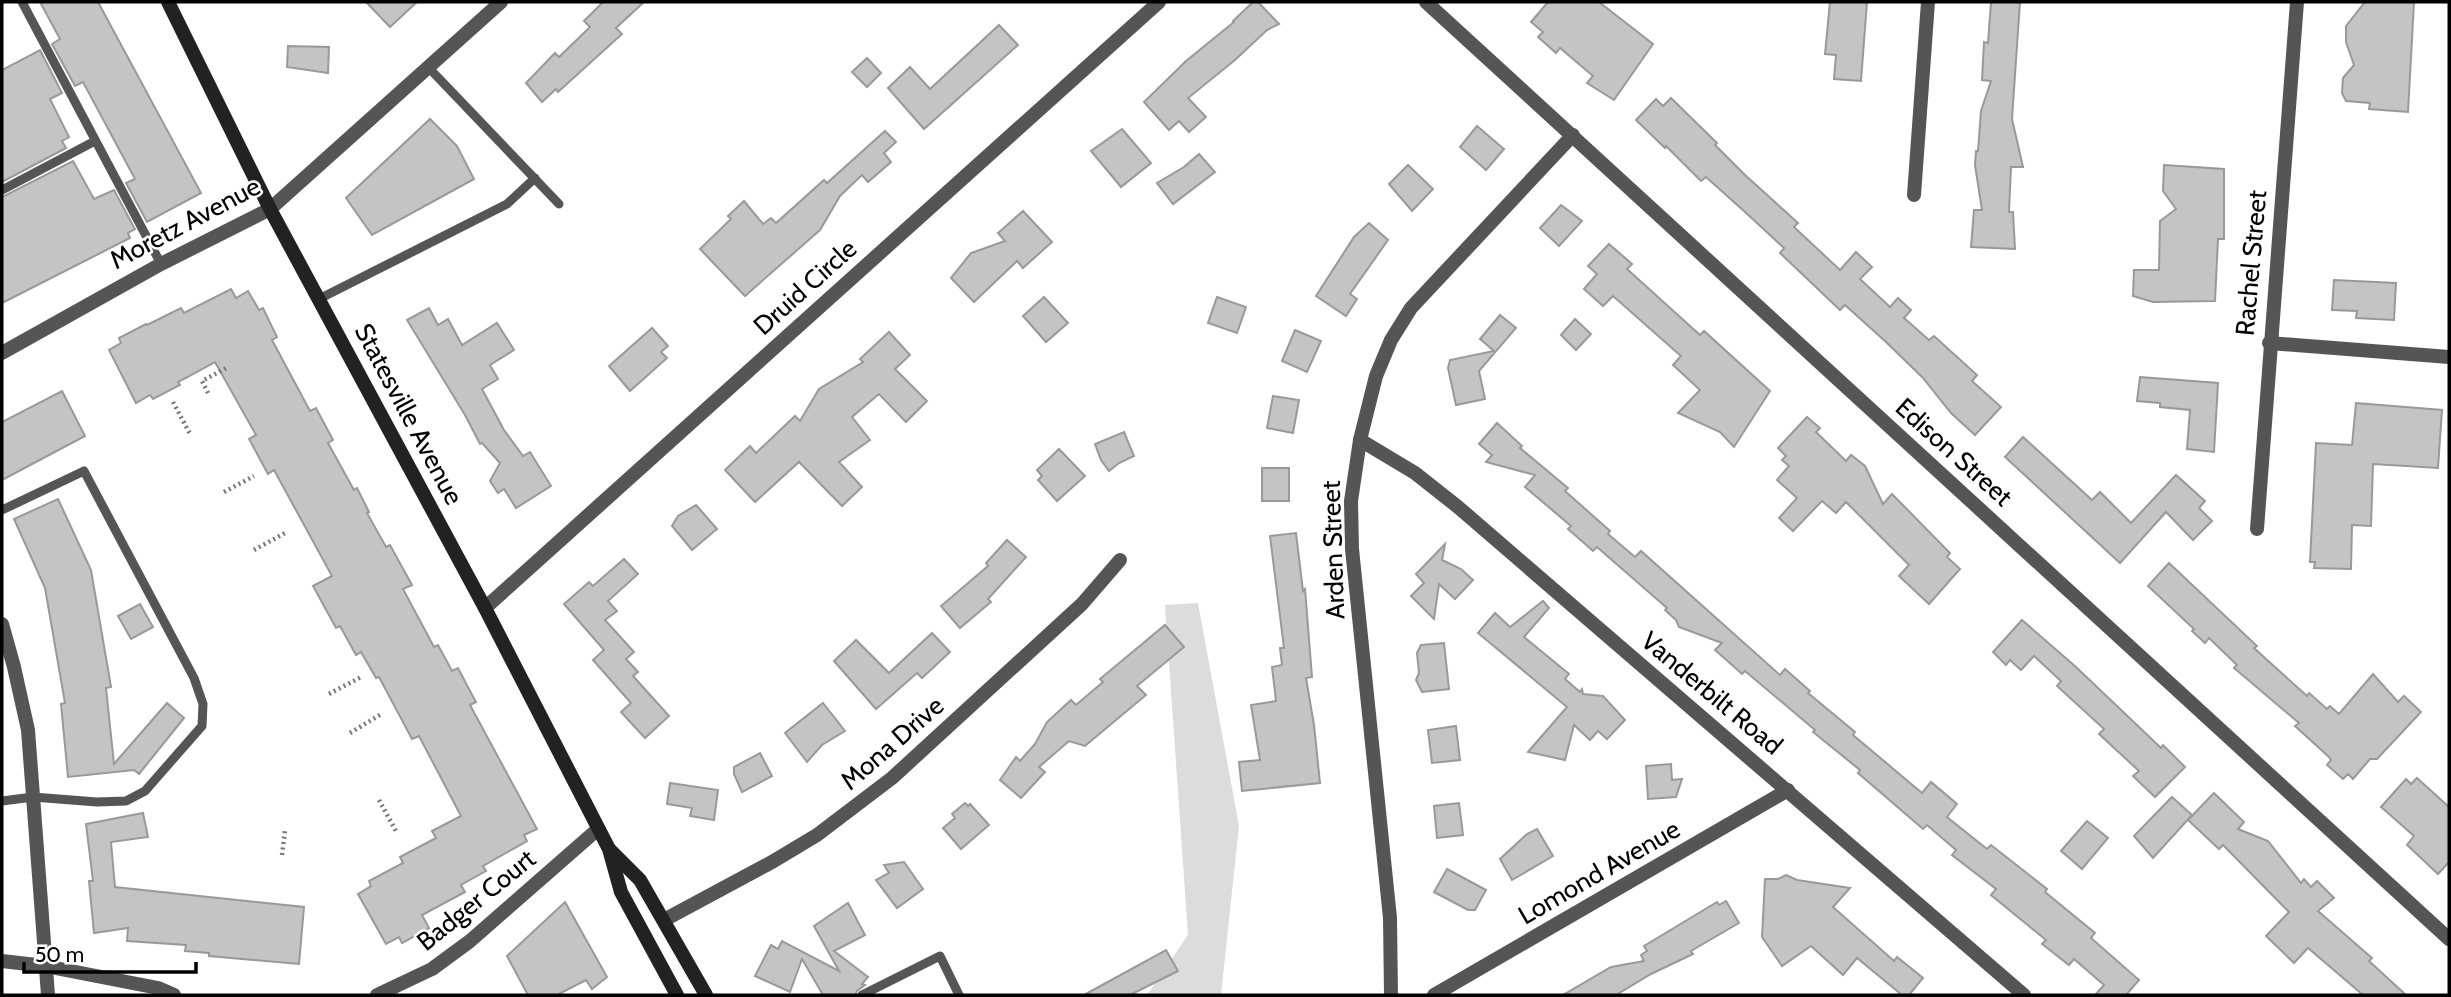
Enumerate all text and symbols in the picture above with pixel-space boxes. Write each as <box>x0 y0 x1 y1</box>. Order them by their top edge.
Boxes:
street label: Moretz Avenue <box>104 170 266 276</box>
street label: Rachel Street <box>2229 189 2273 337</box>
street label: Druid Circle <box>747 232 863 342</box>
street label: Statesville Avenue <box>348 318 470 510</box>
street label: Edison Street <box>1889 391 2019 513</box>
street label: Arden Street <box>1315 480 1351 620</box>
street label: Vanderbilt Road <box>1635 625 1789 761</box>
street label: Mona Drive <box>834 689 950 797</box>
street label: Lomond Avenue <box>1512 813 1686 931</box>
street label: Badger Court <box>410 842 542 958</box>
scale bar <box>24 930 196 974</box>
text: 50 m <box>35 942 84 967</box>

